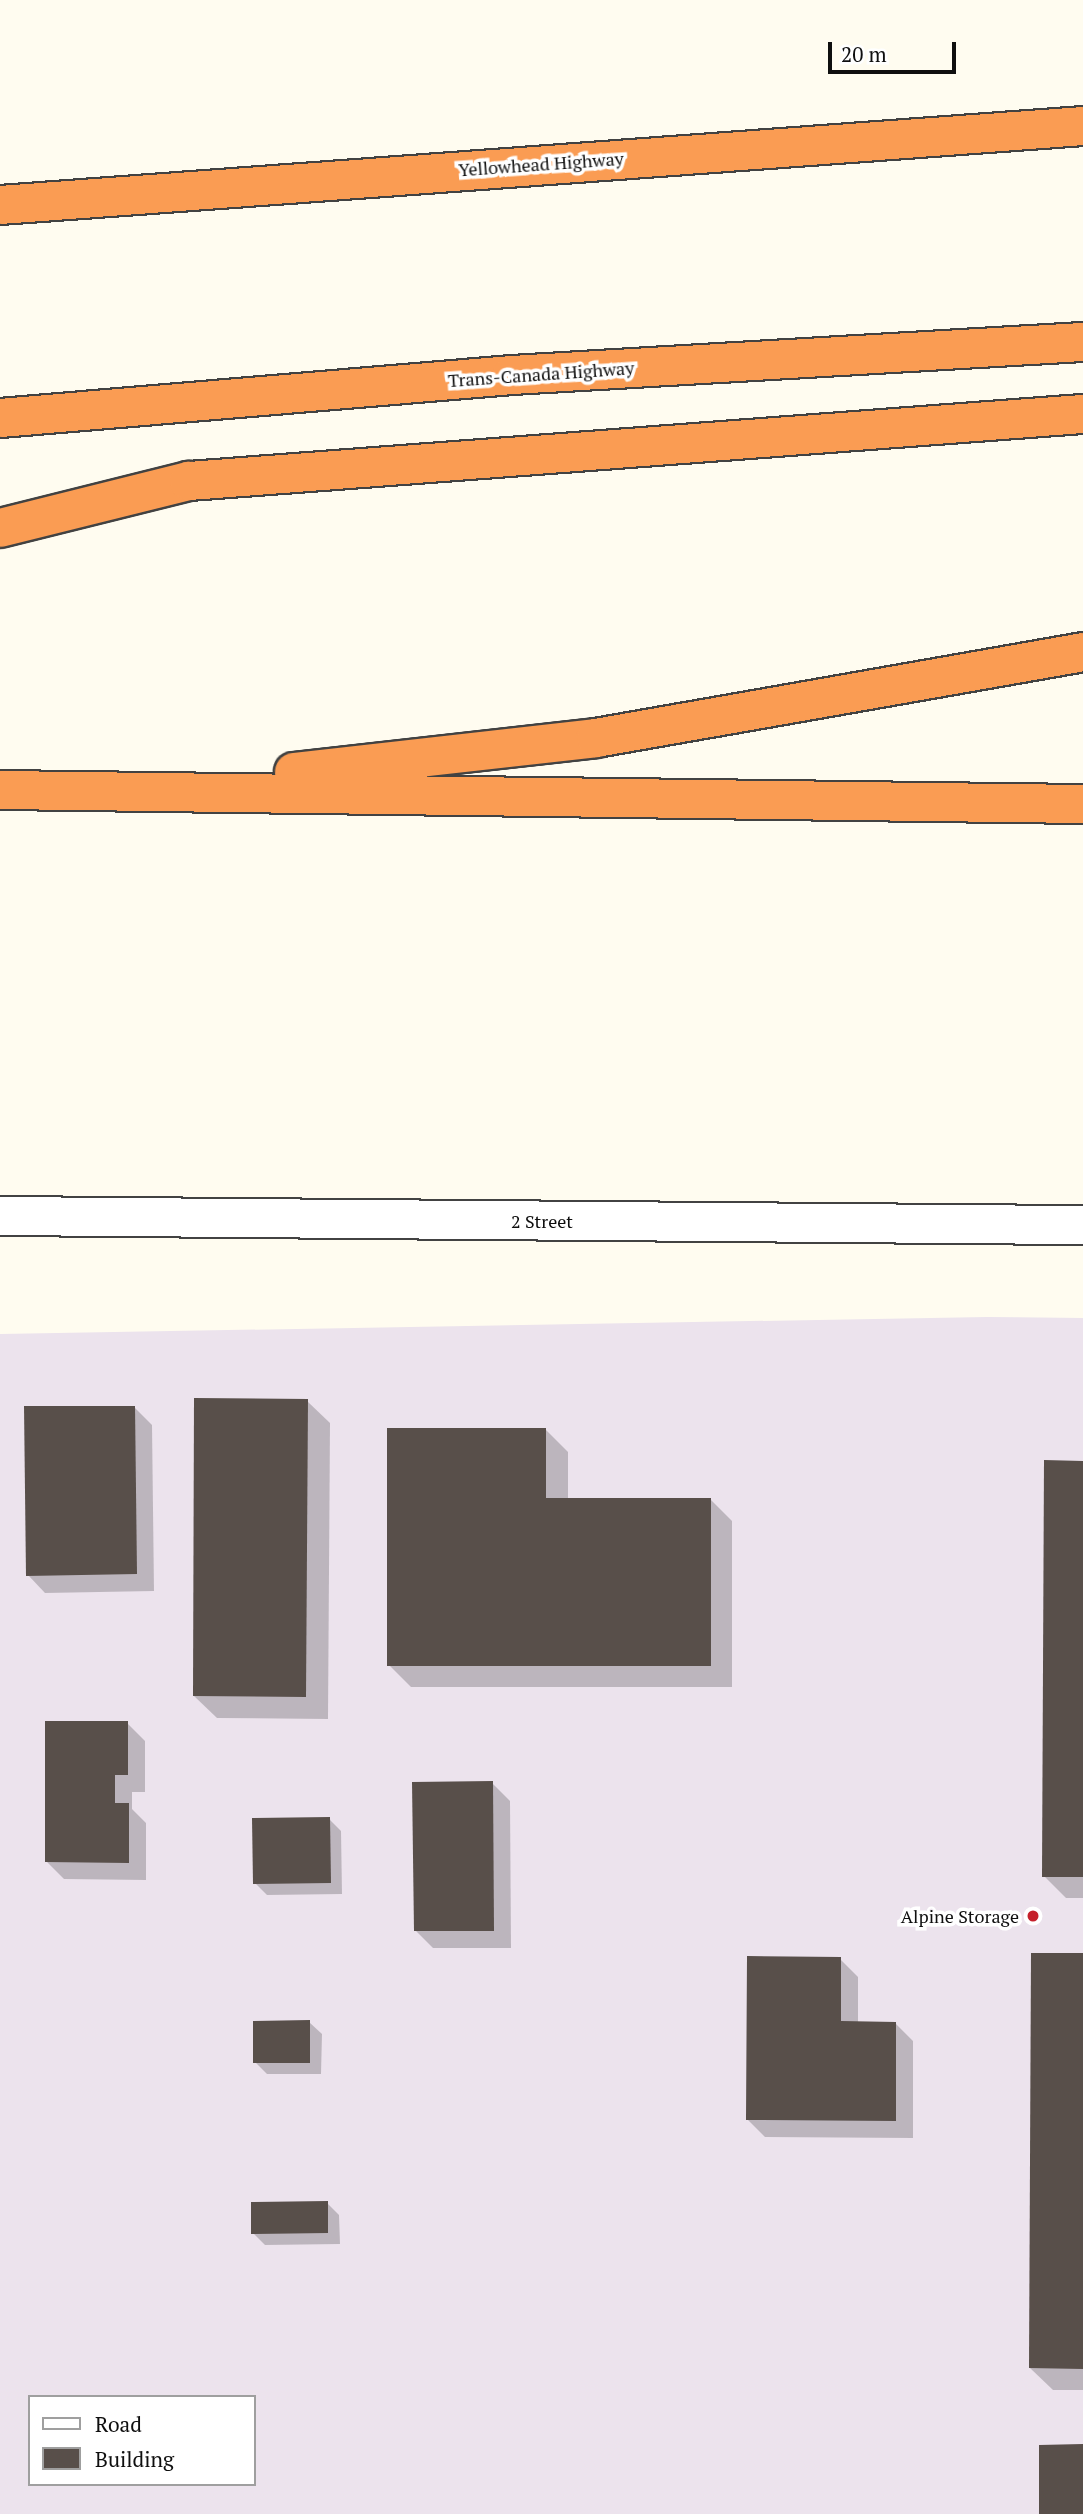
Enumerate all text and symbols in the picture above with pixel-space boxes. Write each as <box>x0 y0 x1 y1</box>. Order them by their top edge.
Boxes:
scale bar <box>831 28 959 72</box>
text: 20 m <box>841 40 887 68</box>
street label: Yellowhead Highway <box>458 147 624 181</box>
street label: Trans-Canada Highway <box>447 357 635 391</box>
street label: 2 Street <box>511 1210 573 1232</box>
place label: Alpine Storage <box>901 1905 1019 1927</box>
marker: Alpine Storage <box>1025 1908 1041 1924</box>
legend <box>28 2395 256 2486</box>
text: Road <box>95 2410 142 2438</box>
text: Building <box>95 2445 174 2473</box>

